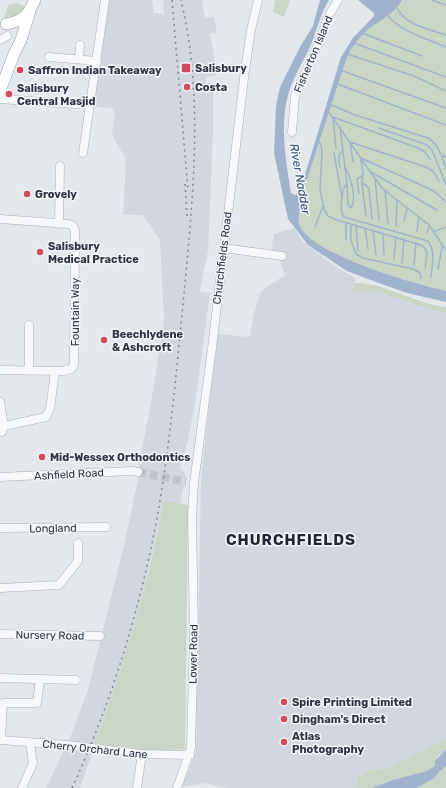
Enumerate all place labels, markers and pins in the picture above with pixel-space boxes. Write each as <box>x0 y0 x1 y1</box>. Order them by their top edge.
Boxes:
marker: Salisbury <box>180 62 192 74</box>
place label: Salisbury <box>195 62 247 75</box>
place label: Saffron Indian Takeaway <box>28 64 162 77</box>
marker: Saffron Indian Takeaway <box>15 65 25 75</box>
place label: Costa <box>195 81 227 94</box>
place label: Salisbury Central Masjid <box>17 82 95 108</box>
marker: Costa <box>182 82 192 92</box>
marker: Salisbury Central Masjid <box>4 89 14 99</box>
place label: Grovely <box>35 188 77 201</box>
marker: Grovely <box>22 189 32 199</box>
place label: Salisbury Medical Practice <box>48 240 139 266</box>
marker: Salisbury Medical Practice <box>35 247 45 257</box>
place label: Beechlydene & Ashcroft <box>112 328 184 354</box>
marker: Beechlydene & Ashcroft <box>99 335 109 345</box>
place label: Mid-Wessex Orthodontics <box>50 451 190 464</box>
marker: Mid-Wessex Orthodontics <box>37 452 47 462</box>
place label: Spire Printing Limited <box>292 696 412 709</box>
marker: Spire Printing Limited <box>279 697 289 707</box>
place label: Dingham's Direct <box>292 713 386 726</box>
marker: Dingham's Direct <box>279 714 289 724</box>
place label: Atlas Photography <box>292 730 364 756</box>
marker: Atlas Photography <box>279 737 289 747</box>

